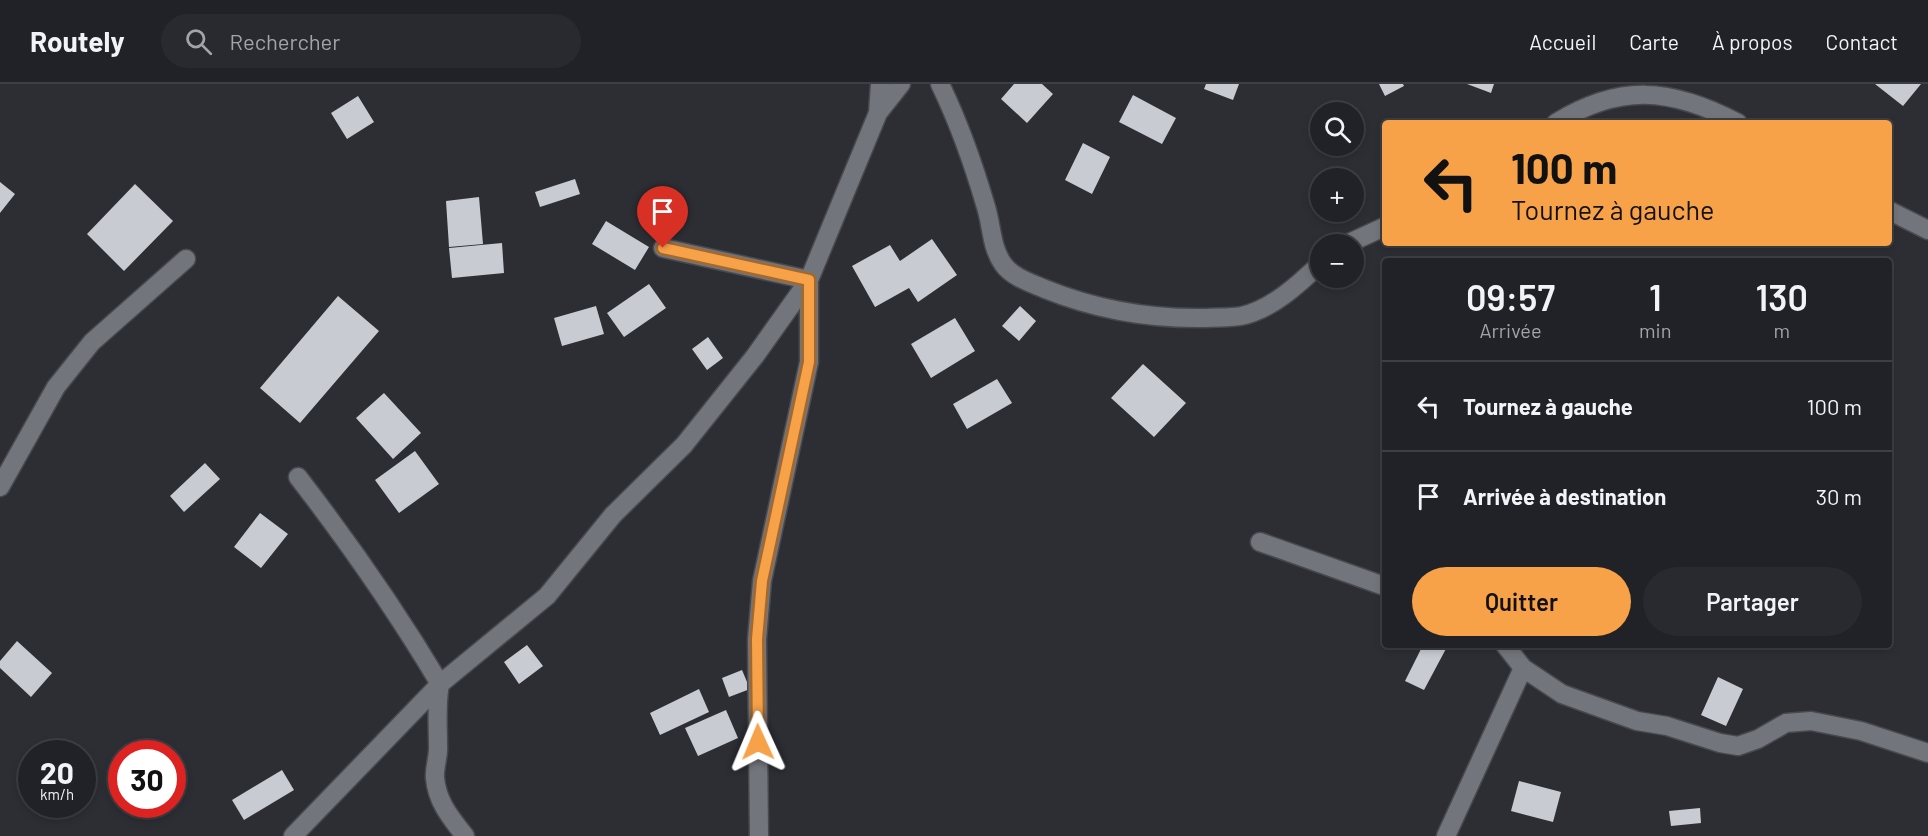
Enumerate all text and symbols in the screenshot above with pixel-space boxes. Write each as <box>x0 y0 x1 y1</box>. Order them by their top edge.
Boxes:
search box <box>161 14 581 68</box>
text: Routely <box>30 24 125 58</box>
icon: search <box>182 25 215 58</box>
text: Rechercher <box>230 28 340 54</box>
text: Accueil <box>1529 29 1596 54</box>
text: Carte <box>1629 29 1679 54</box>
text: À propos <box>1712 29 1793 54</box>
text: Contact <box>1826 29 1898 54</box>
map controls <box>1310 102 1364 288</box>
button: search <box>1310 102 1364 156</box>
text: 100 m <box>1511 142 1617 192</box>
icon: left <box>1412 144 1490 222</box>
button: + <box>1310 168 1364 222</box>
pin <box>637 186 688 248</box>
text: Tournez à gauche <box>1511 193 1714 225</box>
icon: arrive <box>646 195 679 228</box>
button: − <box>1310 234 1364 288</box>
text: 09:57 <box>1466 275 1555 318</box>
text: 1 <box>1649 275 1662 318</box>
text: 130 <box>1756 275 1808 318</box>
text: Arrivée <box>1479 318 1542 342</box>
text: min <box>1639 318 1672 342</box>
text: m <box>1773 318 1790 342</box>
icon: left <box>1412 390 1445 423</box>
text: Tournez à gauche <box>1463 393 1633 419</box>
text: 100 m <box>1807 393 1862 419</box>
icon: arrive <box>1412 480 1445 513</box>
text: Arrivée à destination <box>1463 483 1666 509</box>
text: 30 m <box>1816 483 1862 509</box>
button: Quitter <box>1412 567 1631 636</box>
button: Partager <box>1643 567 1862 636</box>
position arrow <box>726 710 790 774</box>
speed limit sign: 30 <box>108 740 186 818</box>
text: 20 <box>40 754 74 790</box>
text: km/h <box>40 785 74 803</box>

